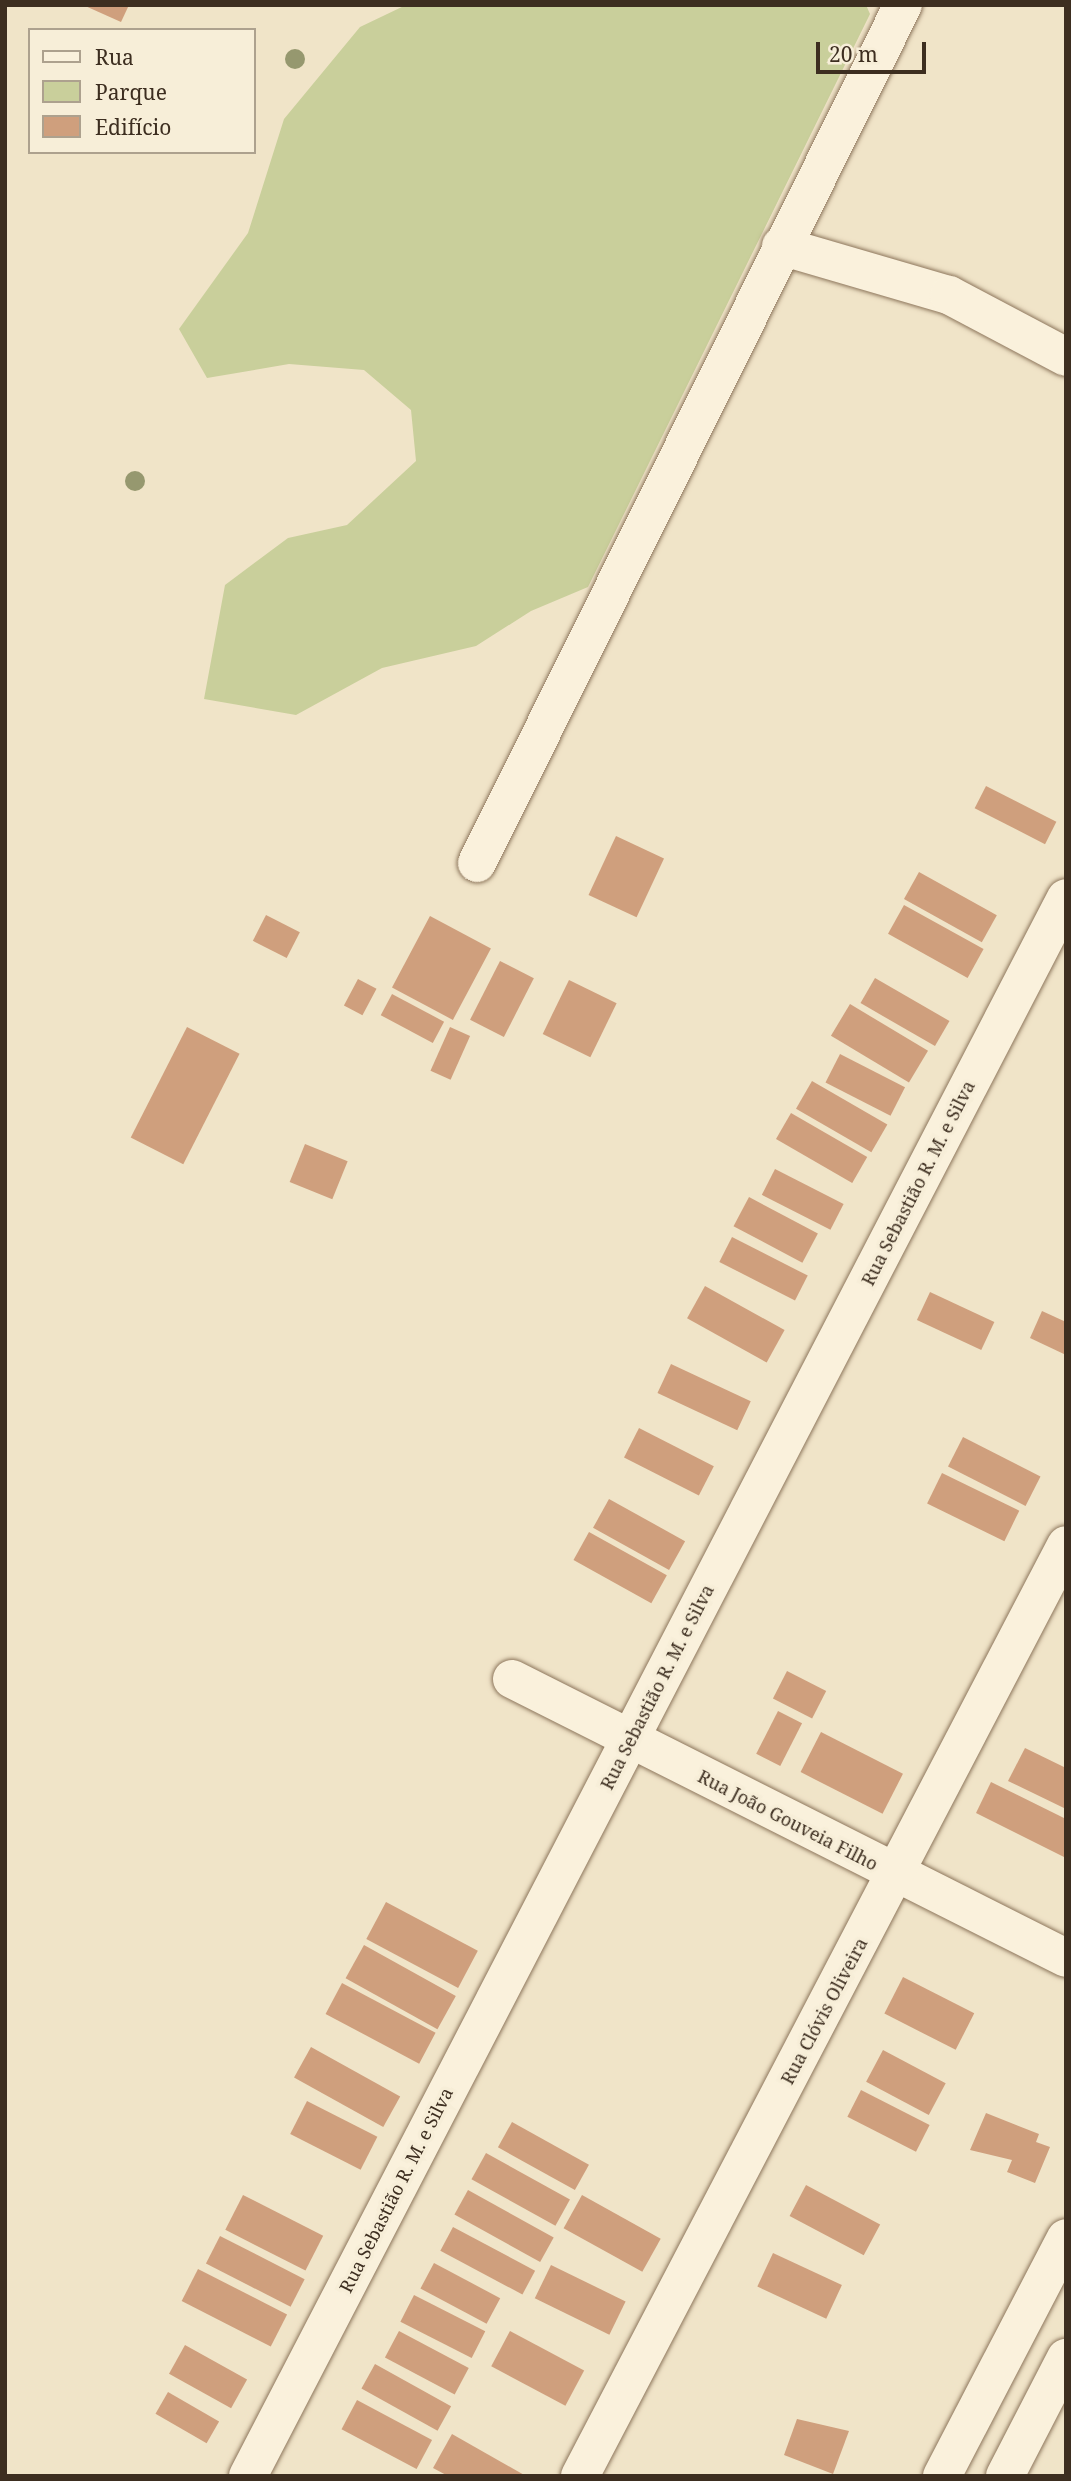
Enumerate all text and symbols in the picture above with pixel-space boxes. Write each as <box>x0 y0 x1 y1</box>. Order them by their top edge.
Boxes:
legend <box>28 28 256 154</box>
scale bar <box>819 28 929 72</box>
text: 20 m <box>829 40 878 68</box>
text: Rua <box>95 43 134 71</box>
text: Parque <box>95 78 167 106</box>
text: Edifício <box>95 113 171 141</box>
street label: Rua Sebastião R. M. e Silva <box>857 1077 979 1289</box>
street label: Rua Sebastião R. M. e Silva <box>596 1581 718 1793</box>
street label: Rua João Gouveia Filho <box>694 1765 882 1875</box>
street label: Rua Clóvis Oliveira <box>776 1934 872 2088</box>
street label: Rua Sebastião R. M. e Silva <box>335 2084 457 2296</box>

